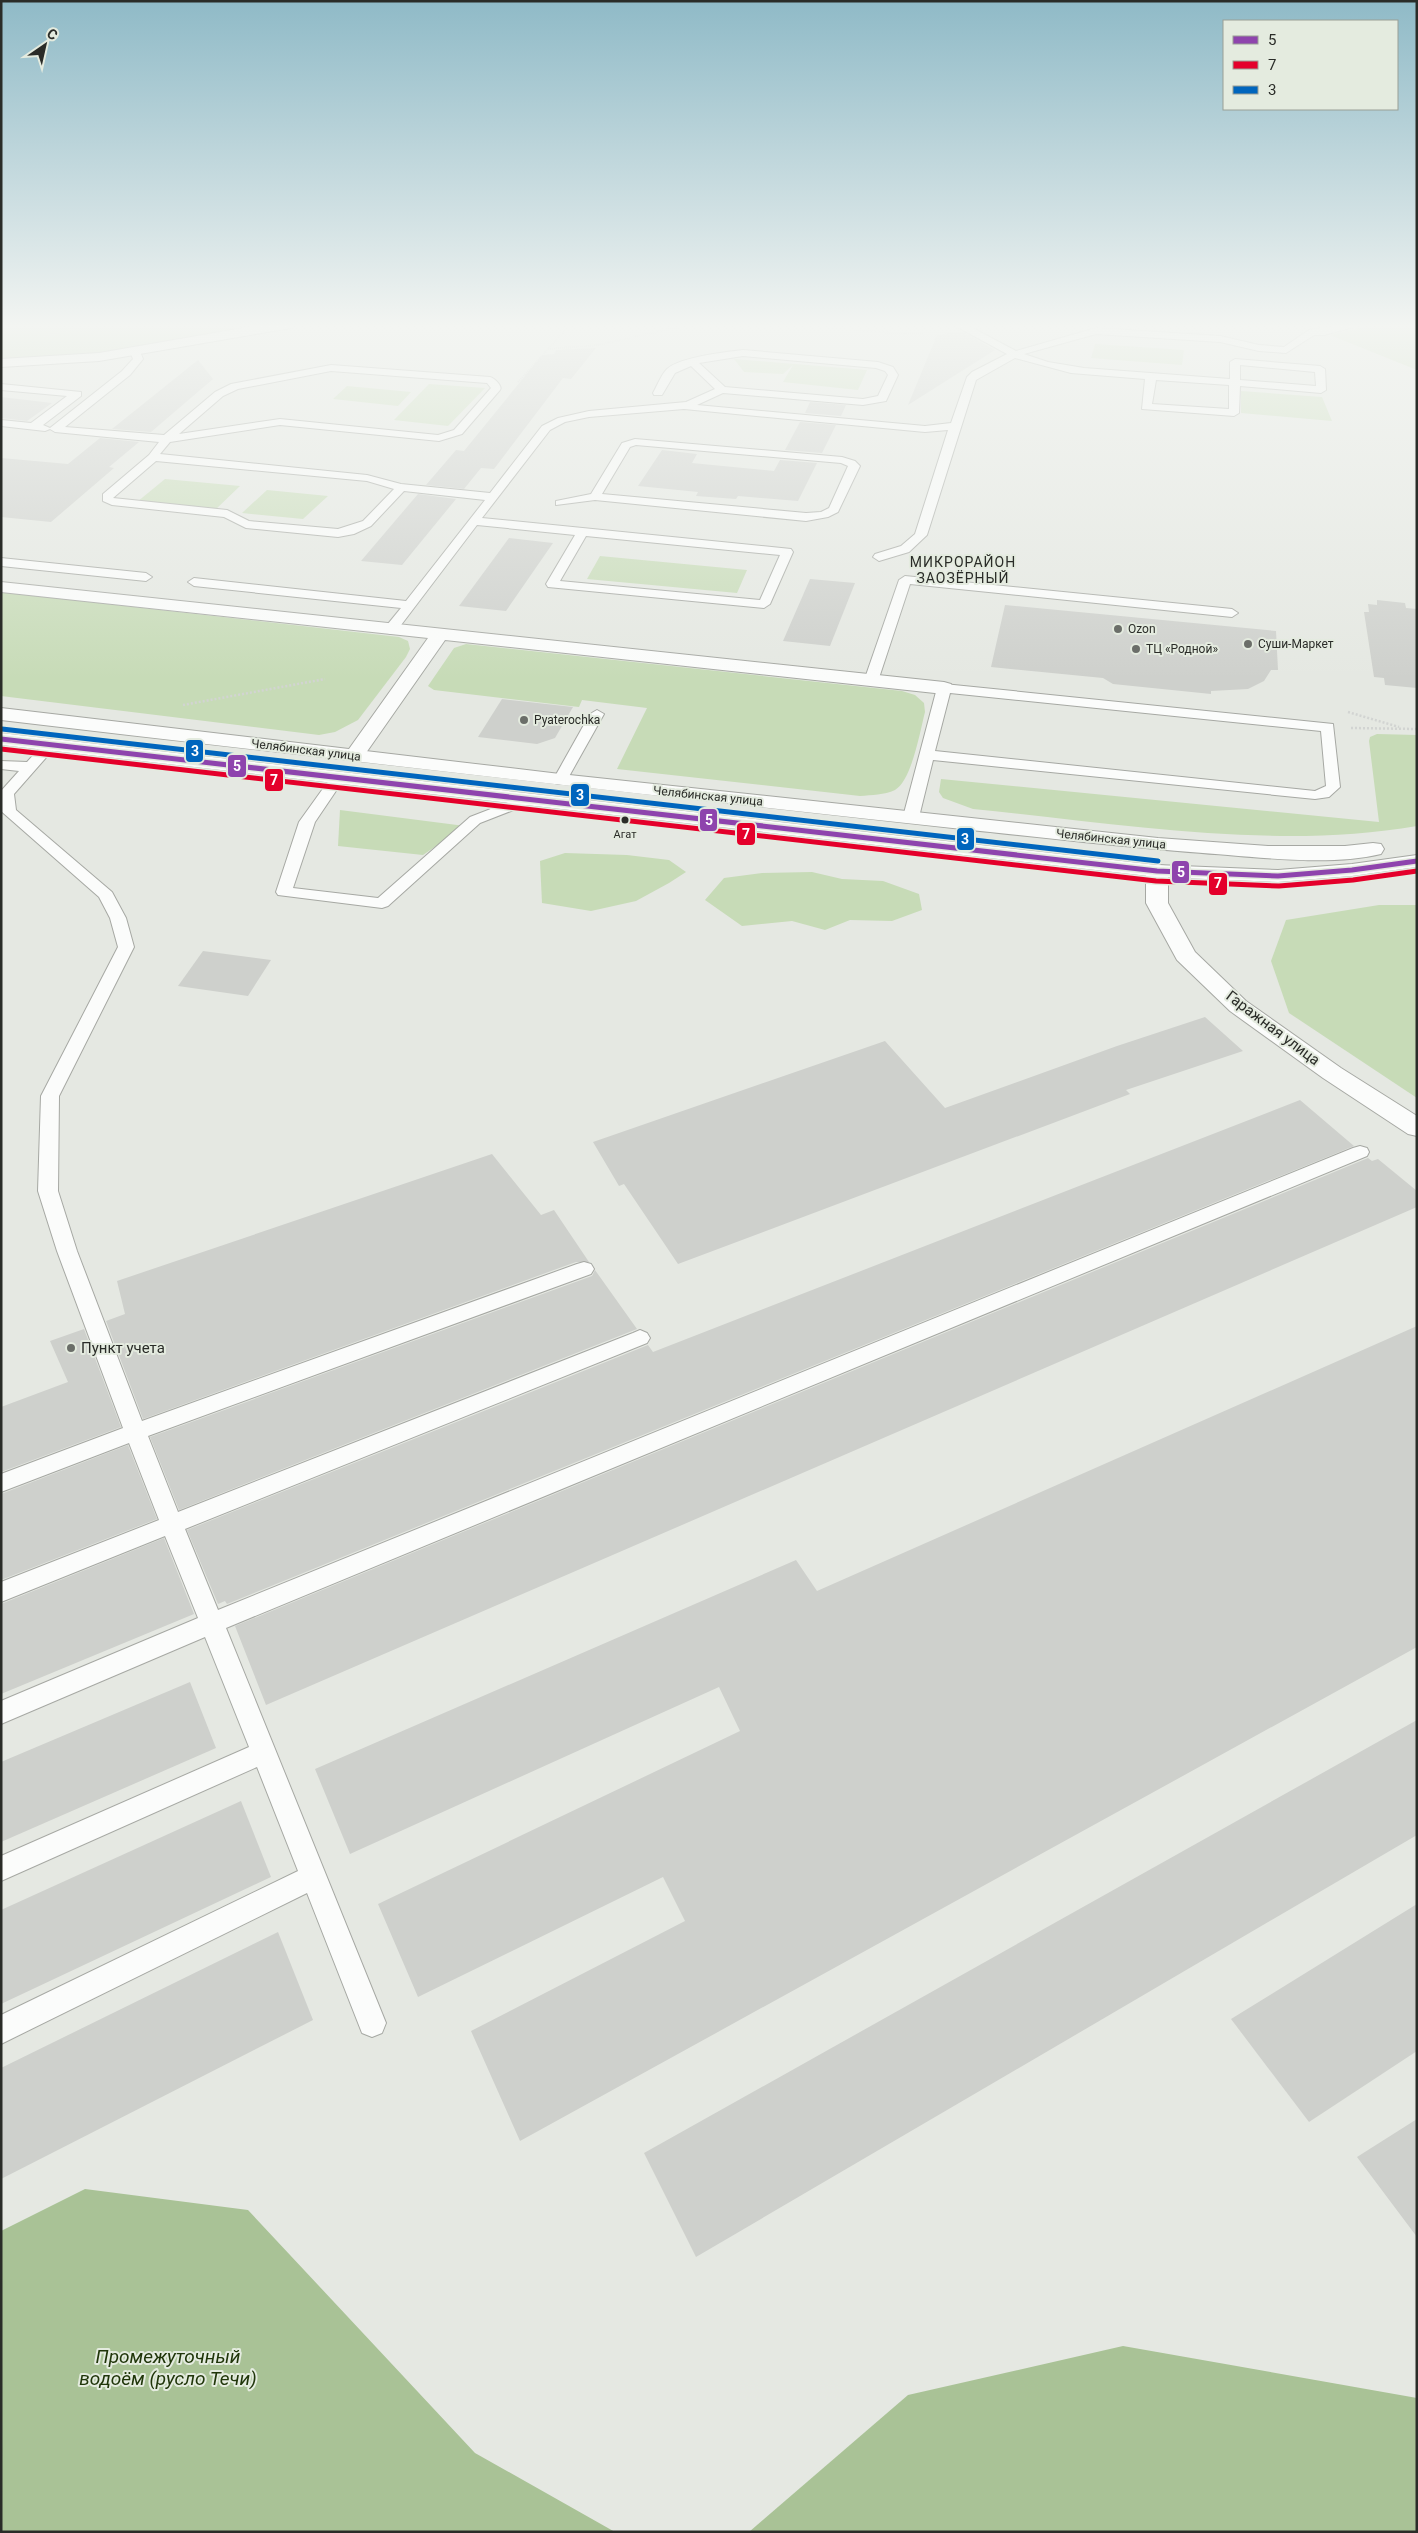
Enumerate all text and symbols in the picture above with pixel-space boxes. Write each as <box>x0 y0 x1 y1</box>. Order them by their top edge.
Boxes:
north arrow <box>20 20 70 70</box>
legend <box>1223 20 1398 110</box>
text: С <box>44 25 61 43</box>
text: 5 <box>1268 31 1276 49</box>
text: 7 <box>1268 56 1276 74</box>
text: 3 <box>1268 81 1276 99</box>
district label: МИКРОРАЙОН ЗАОЗЁРНЫЙ <box>910 554 1016 586</box>
place label: Ozon <box>1128 622 1156 636</box>
marker: Ozon <box>1112 623 1124 635</box>
place label: Суши-Маркет <box>1258 637 1334 651</box>
marker: Суши-Маркет <box>1242 638 1254 650</box>
place label: ТЦ «Родной» <box>1146 642 1218 656</box>
marker: ТЦ «Родной» <box>1130 643 1142 655</box>
place label: Pyaterochka <box>534 713 600 727</box>
marker: Pyaterochka <box>518 714 530 726</box>
street label: Челябинская улица <box>250 736 362 764</box>
line badge: 3 <box>185 739 204 763</box>
text: 3 <box>191 743 199 759</box>
line badge: 5 <box>227 754 247 778</box>
text: 5 <box>233 758 241 774</box>
line badge: 7 <box>264 768 284 792</box>
text: 7 <box>270 772 278 788</box>
line badge: 3 <box>570 783 590 807</box>
street label: Челябинская улица <box>652 783 764 809</box>
text: 3 <box>576 787 584 803</box>
line badge: 5 <box>699 808 718 832</box>
text: 5 <box>705 812 713 828</box>
marker: Агат <box>620 815 630 825</box>
line badge: 7 <box>736 822 756 846</box>
text: 7 <box>742 826 750 842</box>
street label: Челябинская улица <box>1055 826 1167 852</box>
line badge: 3 <box>956 827 975 851</box>
place label: Агат <box>614 828 637 841</box>
text: 3 <box>961 831 969 847</box>
line badge: 5 <box>1171 860 1190 884</box>
text: 5 <box>1177 864 1185 880</box>
line badge: 7 <box>1208 872 1228 896</box>
text: 7 <box>1214 875 1222 891</box>
street label: Гаражная улица <box>1222 987 1324 1069</box>
place label: Пункт учета <box>81 1339 165 1357</box>
marker: Пункт учета <box>65 1342 77 1354</box>
water label: Промежуточный водоём (русло Течи) <box>79 2345 257 2390</box>

